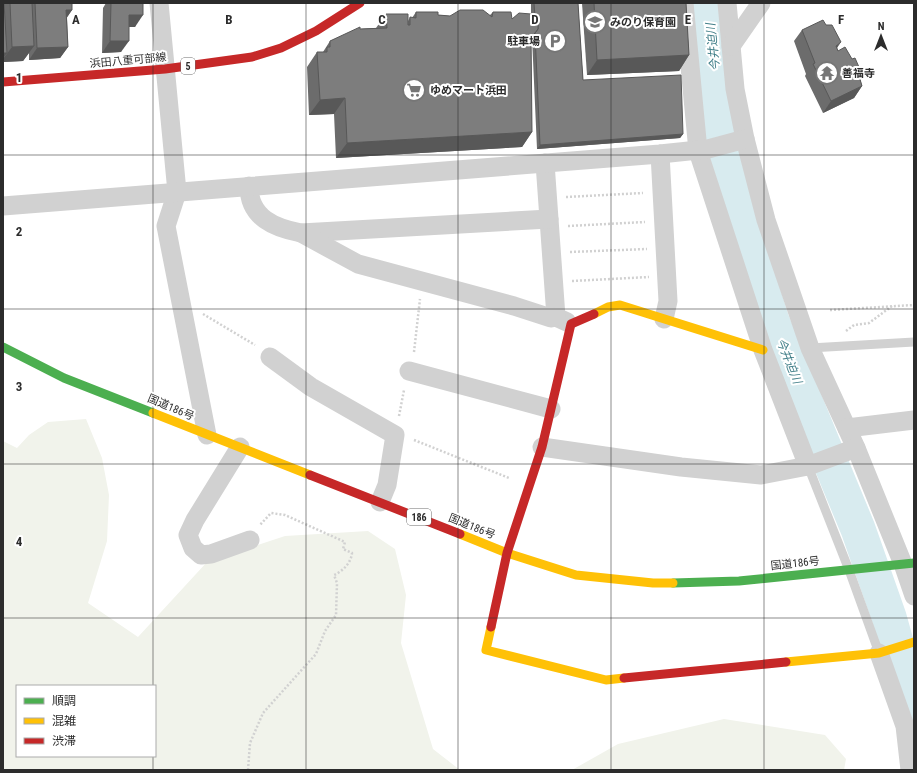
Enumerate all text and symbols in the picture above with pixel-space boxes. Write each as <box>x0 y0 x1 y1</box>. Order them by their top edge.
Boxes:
school or university icon: みのり保育園 <box>582 9 608 35</box>
text: A <box>72 12 80 27</box>
text: B <box>225 12 233 27</box>
text: C <box>378 12 386 27</box>
text: D <box>531 12 539 27</box>
text: E <box>685 12 692 27</box>
text: F <box>838 12 844 27</box>
place label: みのり保育園 <box>610 16 676 29</box>
north arrow <box>861 16 901 56</box>
water label: 今井迫川 <box>703 20 722 72</box>
text: N <box>878 20 885 33</box>
parking icon: 駐車場 <box>542 28 568 54</box>
place label: 駐車場 <box>507 35 540 48</box>
street label: 浜田八重可部線 <box>89 51 167 70</box>
road number: 5 <box>181 58 195 74</box>
temple icon: 善福寺 <box>814 60 840 86</box>
place label: 善福寺 <box>842 67 875 80</box>
text: 1 <box>16 70 22 85</box>
supermarket icon: ゆめマート浜田 <box>401 77 427 103</box>
place label: ゆめマート浜田 <box>430 84 507 97</box>
text: 2 <box>16 224 23 239</box>
water label: 今井迫川 <box>774 336 805 388</box>
text: 3 <box>16 379 22 394</box>
street label: 国道186号 <box>146 392 196 423</box>
road number: 186 <box>407 509 431 525</box>
street label: 国道186号 <box>447 511 497 542</box>
text: 4 <box>16 534 23 549</box>
street label: 国道186号 <box>770 554 820 573</box>
legend <box>16 685 156 757</box>
text: 順調 <box>52 694 76 708</box>
text: 混雑 <box>52 714 76 728</box>
text: 渋滞 <box>52 734 76 748</box>

